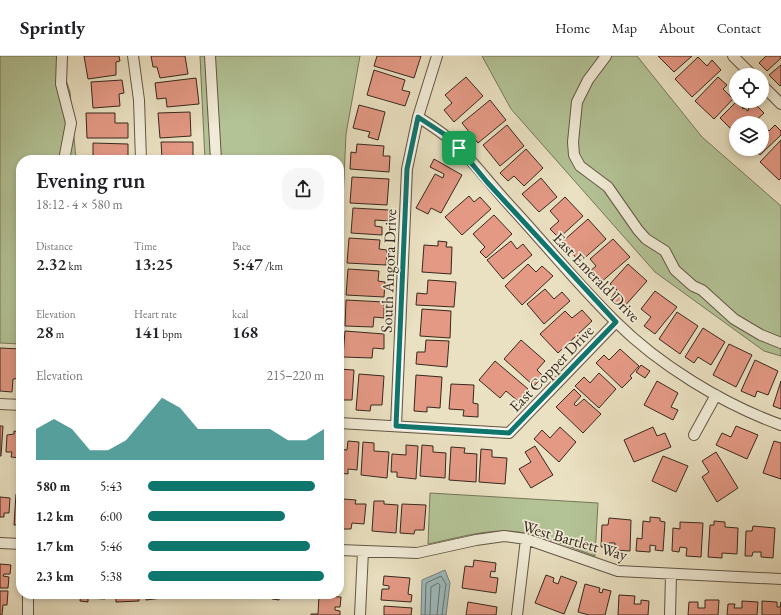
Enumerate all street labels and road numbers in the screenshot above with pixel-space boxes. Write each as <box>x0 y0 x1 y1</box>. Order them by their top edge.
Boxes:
street label: South Angora Drive <box>376 209 401 333</box>
street label: East Emerald Drive <box>548 228 645 327</box>
street label: East Copper Drive <box>504 320 598 416</box>
street label: West Bartlett Way <box>520 515 631 566</box>

